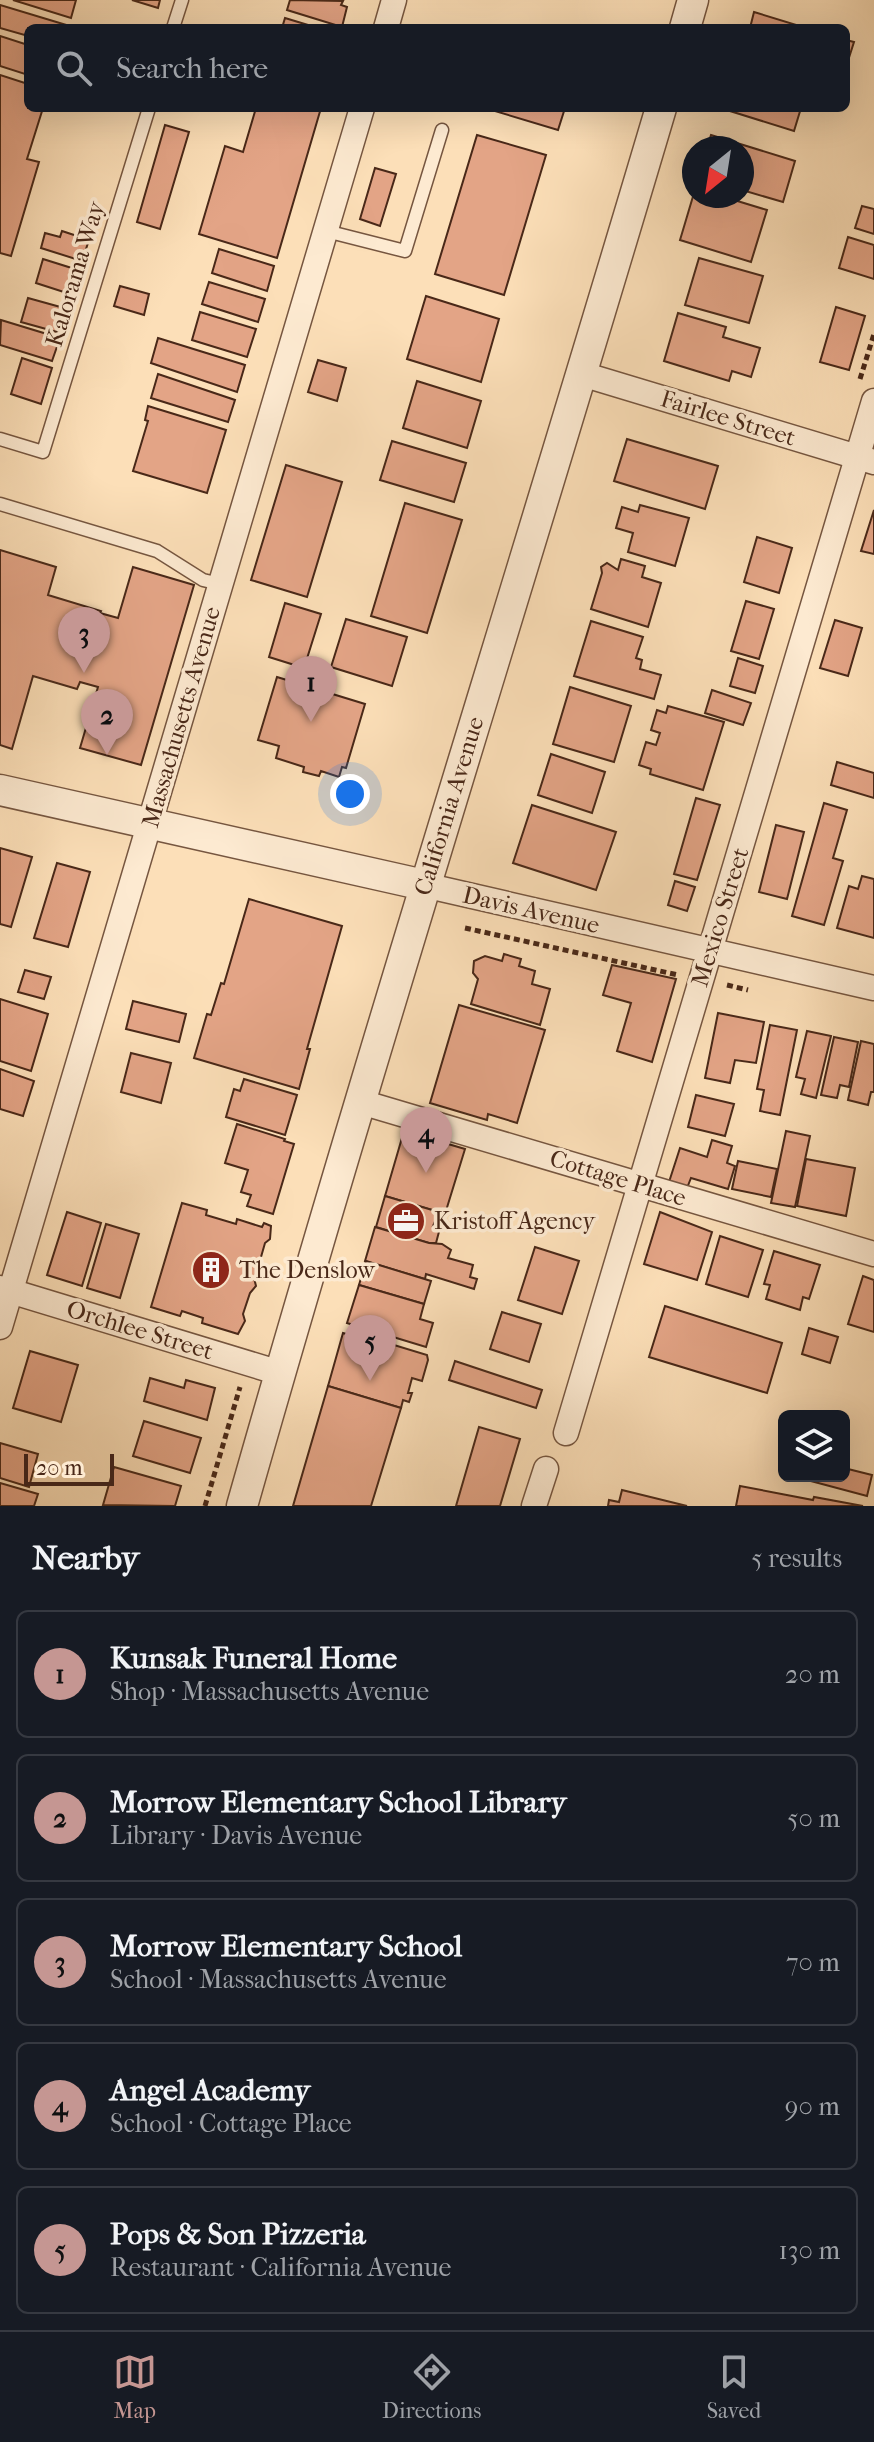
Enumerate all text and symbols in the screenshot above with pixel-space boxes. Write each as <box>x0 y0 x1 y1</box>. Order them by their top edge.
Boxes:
search box <box>24 24 850 112</box>
icon: search <box>52 46 96 90</box>
text: Search here <box>116 51 268 86</box>
north arrow <box>682 136 754 208</box>
street label: Kalorama Way <box>40 197 111 350</box>
street label: Fairlee Street <box>657 384 799 452</box>
street label: Massachusetts Avenue <box>136 603 226 831</box>
pin: 3 <box>58 607 110 673</box>
pin: 1 <box>285 656 337 722</box>
pin: 2 <box>81 689 133 755</box>
street label: California Avenue <box>409 713 490 899</box>
your location <box>330 774 370 814</box>
street label: Mexico Street <box>686 844 755 990</box>
street label: Davis Avenue <box>460 881 602 939</box>
pin: 4 <box>400 1107 452 1173</box>
street label: Cottage Place <box>547 1144 690 1212</box>
office icon: Kristoff Agency <box>385 1200 427 1242</box>
place label: Kristoff Agency <box>434 1207 596 1235</box>
building icon: The Denslow <box>190 1249 232 1291</box>
place label: The Denslow <box>239 1256 376 1284</box>
street label: Orchlee Street <box>63 1294 217 1366</box>
pin: 5 <box>344 1315 396 1381</box>
map controls <box>778 1410 850 1482</box>
button: layers <box>778 1410 850 1482</box>
scale bar <box>24 1450 114 1486</box>
text: 20 m <box>36 1455 82 1481</box>
text: Nearby <box>32 1538 139 1578</box>
text: 5 results <box>751 1543 842 1574</box>
text: Kunsak Funeral Home <box>110 1641 397 1676</box>
text: 1 <box>55 1659 65 1690</box>
text: 20 m <box>785 1659 840 1690</box>
text: Shop · Massachusetts Avenue <box>110 1676 429 1707</box>
text: Morrow Elementary School Library <box>110 1785 566 1820</box>
text: 2 <box>53 1803 67 1834</box>
text: 50 m <box>787 1803 840 1834</box>
text: Library · Davis Avenue <box>110 1820 362 1851</box>
text: Morrow Elementary School <box>110 1929 462 1964</box>
text: 3 <box>55 1947 65 1978</box>
text: 70 m <box>786 1947 840 1978</box>
text: School · Massachusetts Avenue <box>110 1964 447 1995</box>
text: Angel Academy <box>110 2073 310 2108</box>
text: 4 <box>52 2091 68 2122</box>
text: 90 m <box>785 2091 840 2122</box>
text: School · Cottage Place <box>110 2108 352 2139</box>
text: Pops & Son Pizzeria <box>110 2217 366 2252</box>
text: 5 <box>54 2235 66 2266</box>
text: 130 m <box>779 2235 840 2266</box>
text: Restaurant · California Avenue <box>110 2252 451 2283</box>
tab: Map <box>113 2350 157 2424</box>
tab: Directions <box>382 2350 481 2424</box>
tab: Saved <box>707 2350 761 2424</box>

